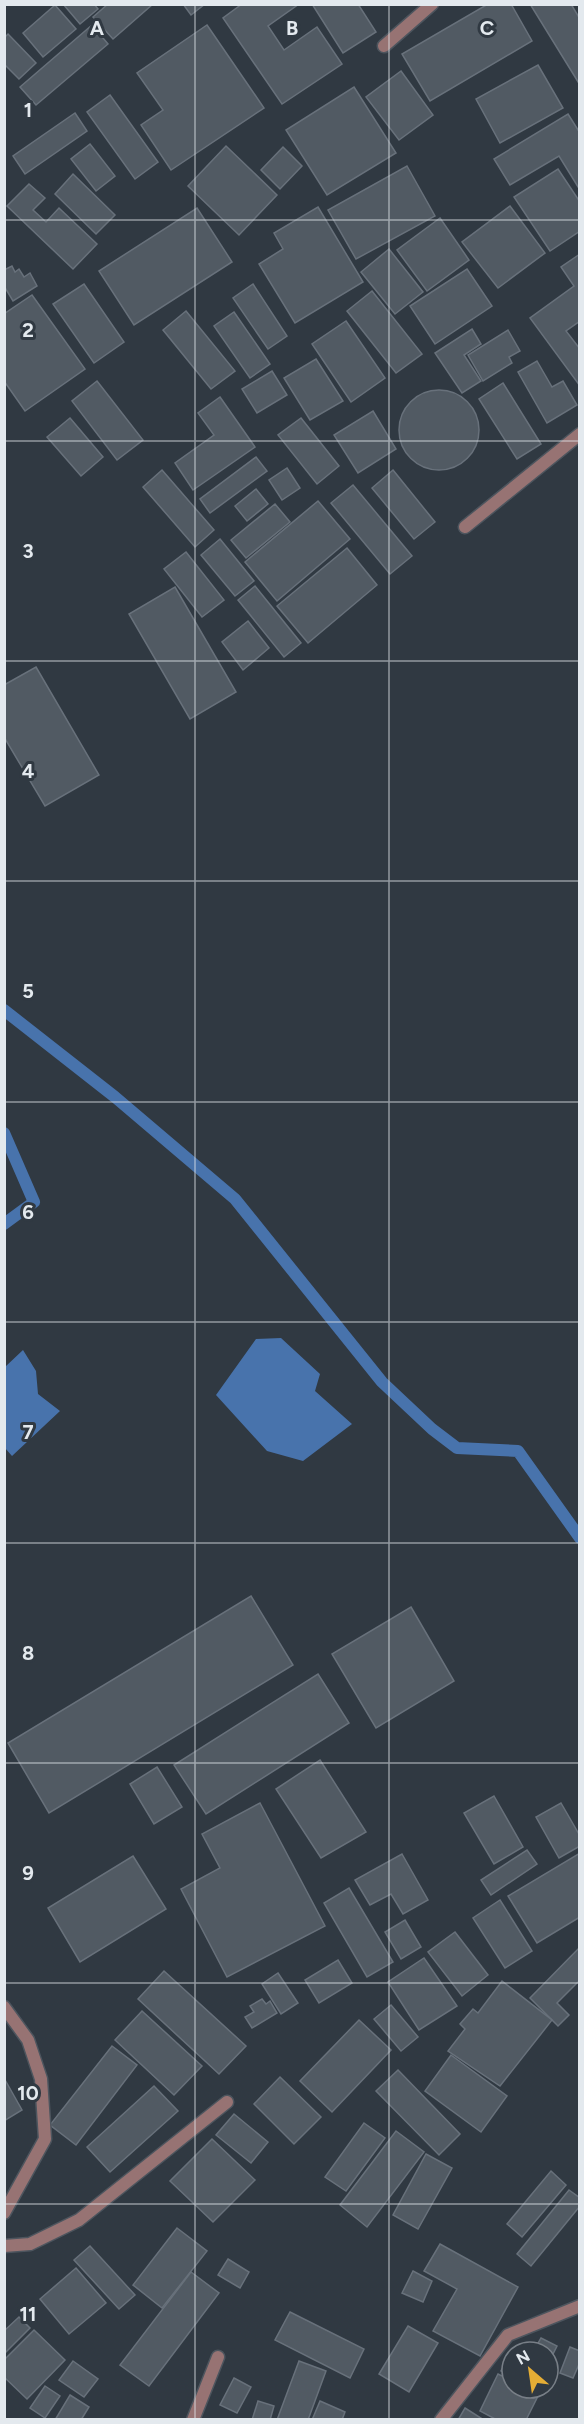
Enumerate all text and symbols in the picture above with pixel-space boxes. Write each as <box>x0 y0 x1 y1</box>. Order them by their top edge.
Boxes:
text: A <box>90 16 105 40</box>
text: B <box>286 16 298 40</box>
text: C <box>480 16 494 40</box>
text: 1 <box>24 98 32 122</box>
text: 2 <box>22 318 34 342</box>
text: 3 <box>22 539 34 563</box>
text: 4 <box>22 759 35 783</box>
text: 5 <box>22 979 34 1003</box>
text: 6 <box>22 1200 34 1224</box>
text: 7 <box>22 1420 34 1444</box>
text: 8 <box>22 1641 34 1665</box>
text: 9 <box>22 1861 34 1885</box>
text: 10 <box>17 2081 39 2105</box>
text: 11 <box>20 2302 36 2326</box>
north arrow <box>500 2340 560 2400</box>
text: N <box>513 2346 533 2369</box>

